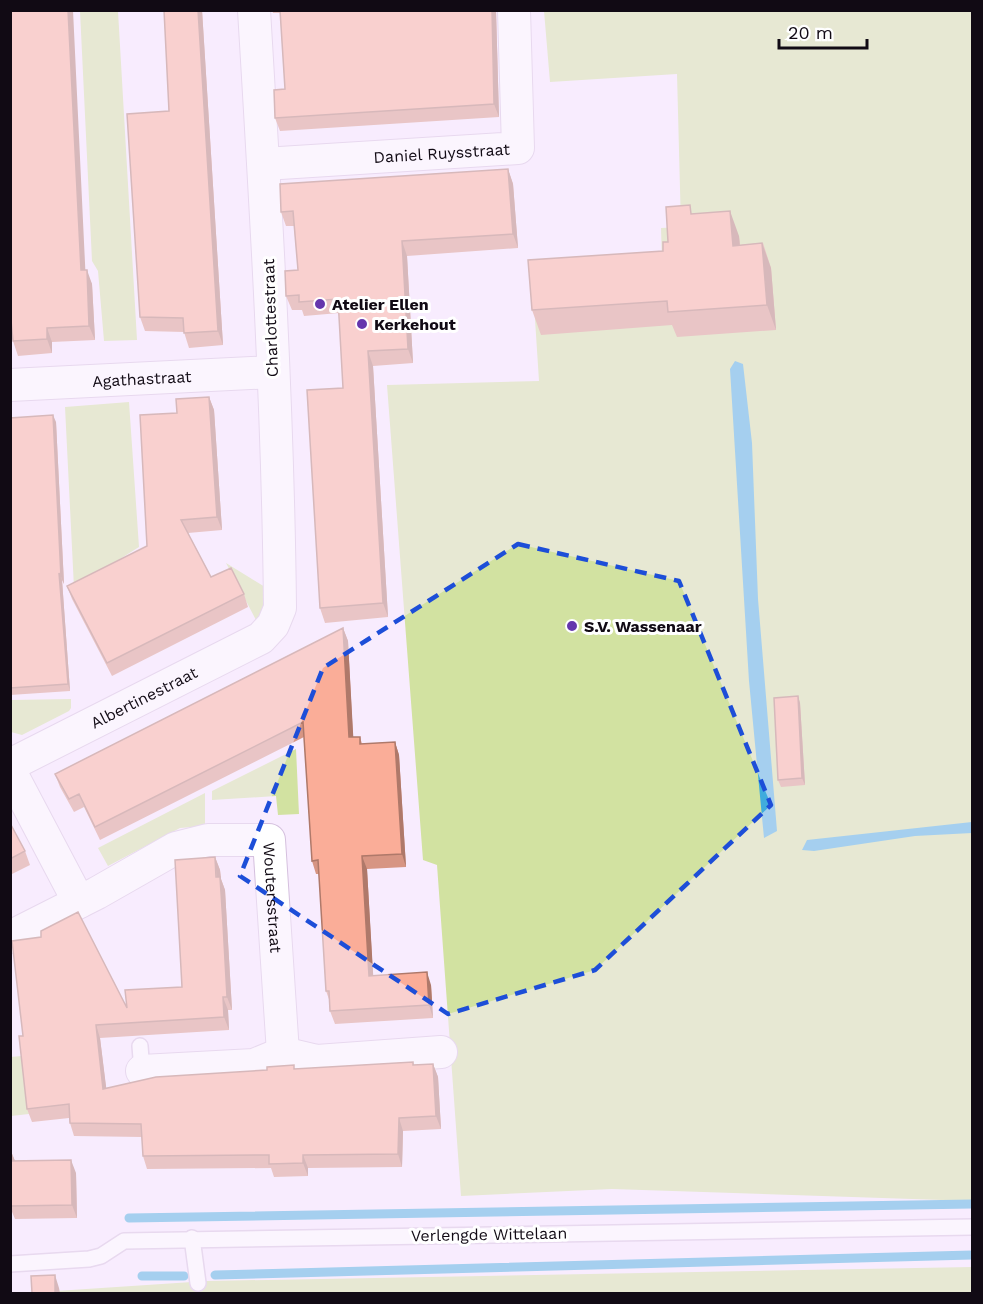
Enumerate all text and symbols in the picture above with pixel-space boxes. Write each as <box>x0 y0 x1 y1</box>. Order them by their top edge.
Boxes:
scale bar <box>779 12 868 50</box>
text: 20 m <box>788 22 833 43</box>
street label: Daniel Ruysstraat <box>373 140 511 167</box>
street label: Charlottestraat <box>259 258 282 377</box>
place label: Atelier Ellen <box>332 295 429 314</box>
marker: Atelier Ellen <box>313 297 327 311</box>
place label: Kerkehout <box>374 315 456 334</box>
marker: Kerkehout <box>355 317 369 331</box>
street label: Agathastraat <box>92 367 192 391</box>
place label: S.V. Wassenaar <box>584 617 702 636</box>
marker: S.V. Wassenaar <box>565 619 579 633</box>
street label: Albertinestraat <box>88 663 201 733</box>
street label: Woutersstraat <box>259 842 285 954</box>
street label: Verlengde Wittelaan <box>411 1224 567 1245</box>

